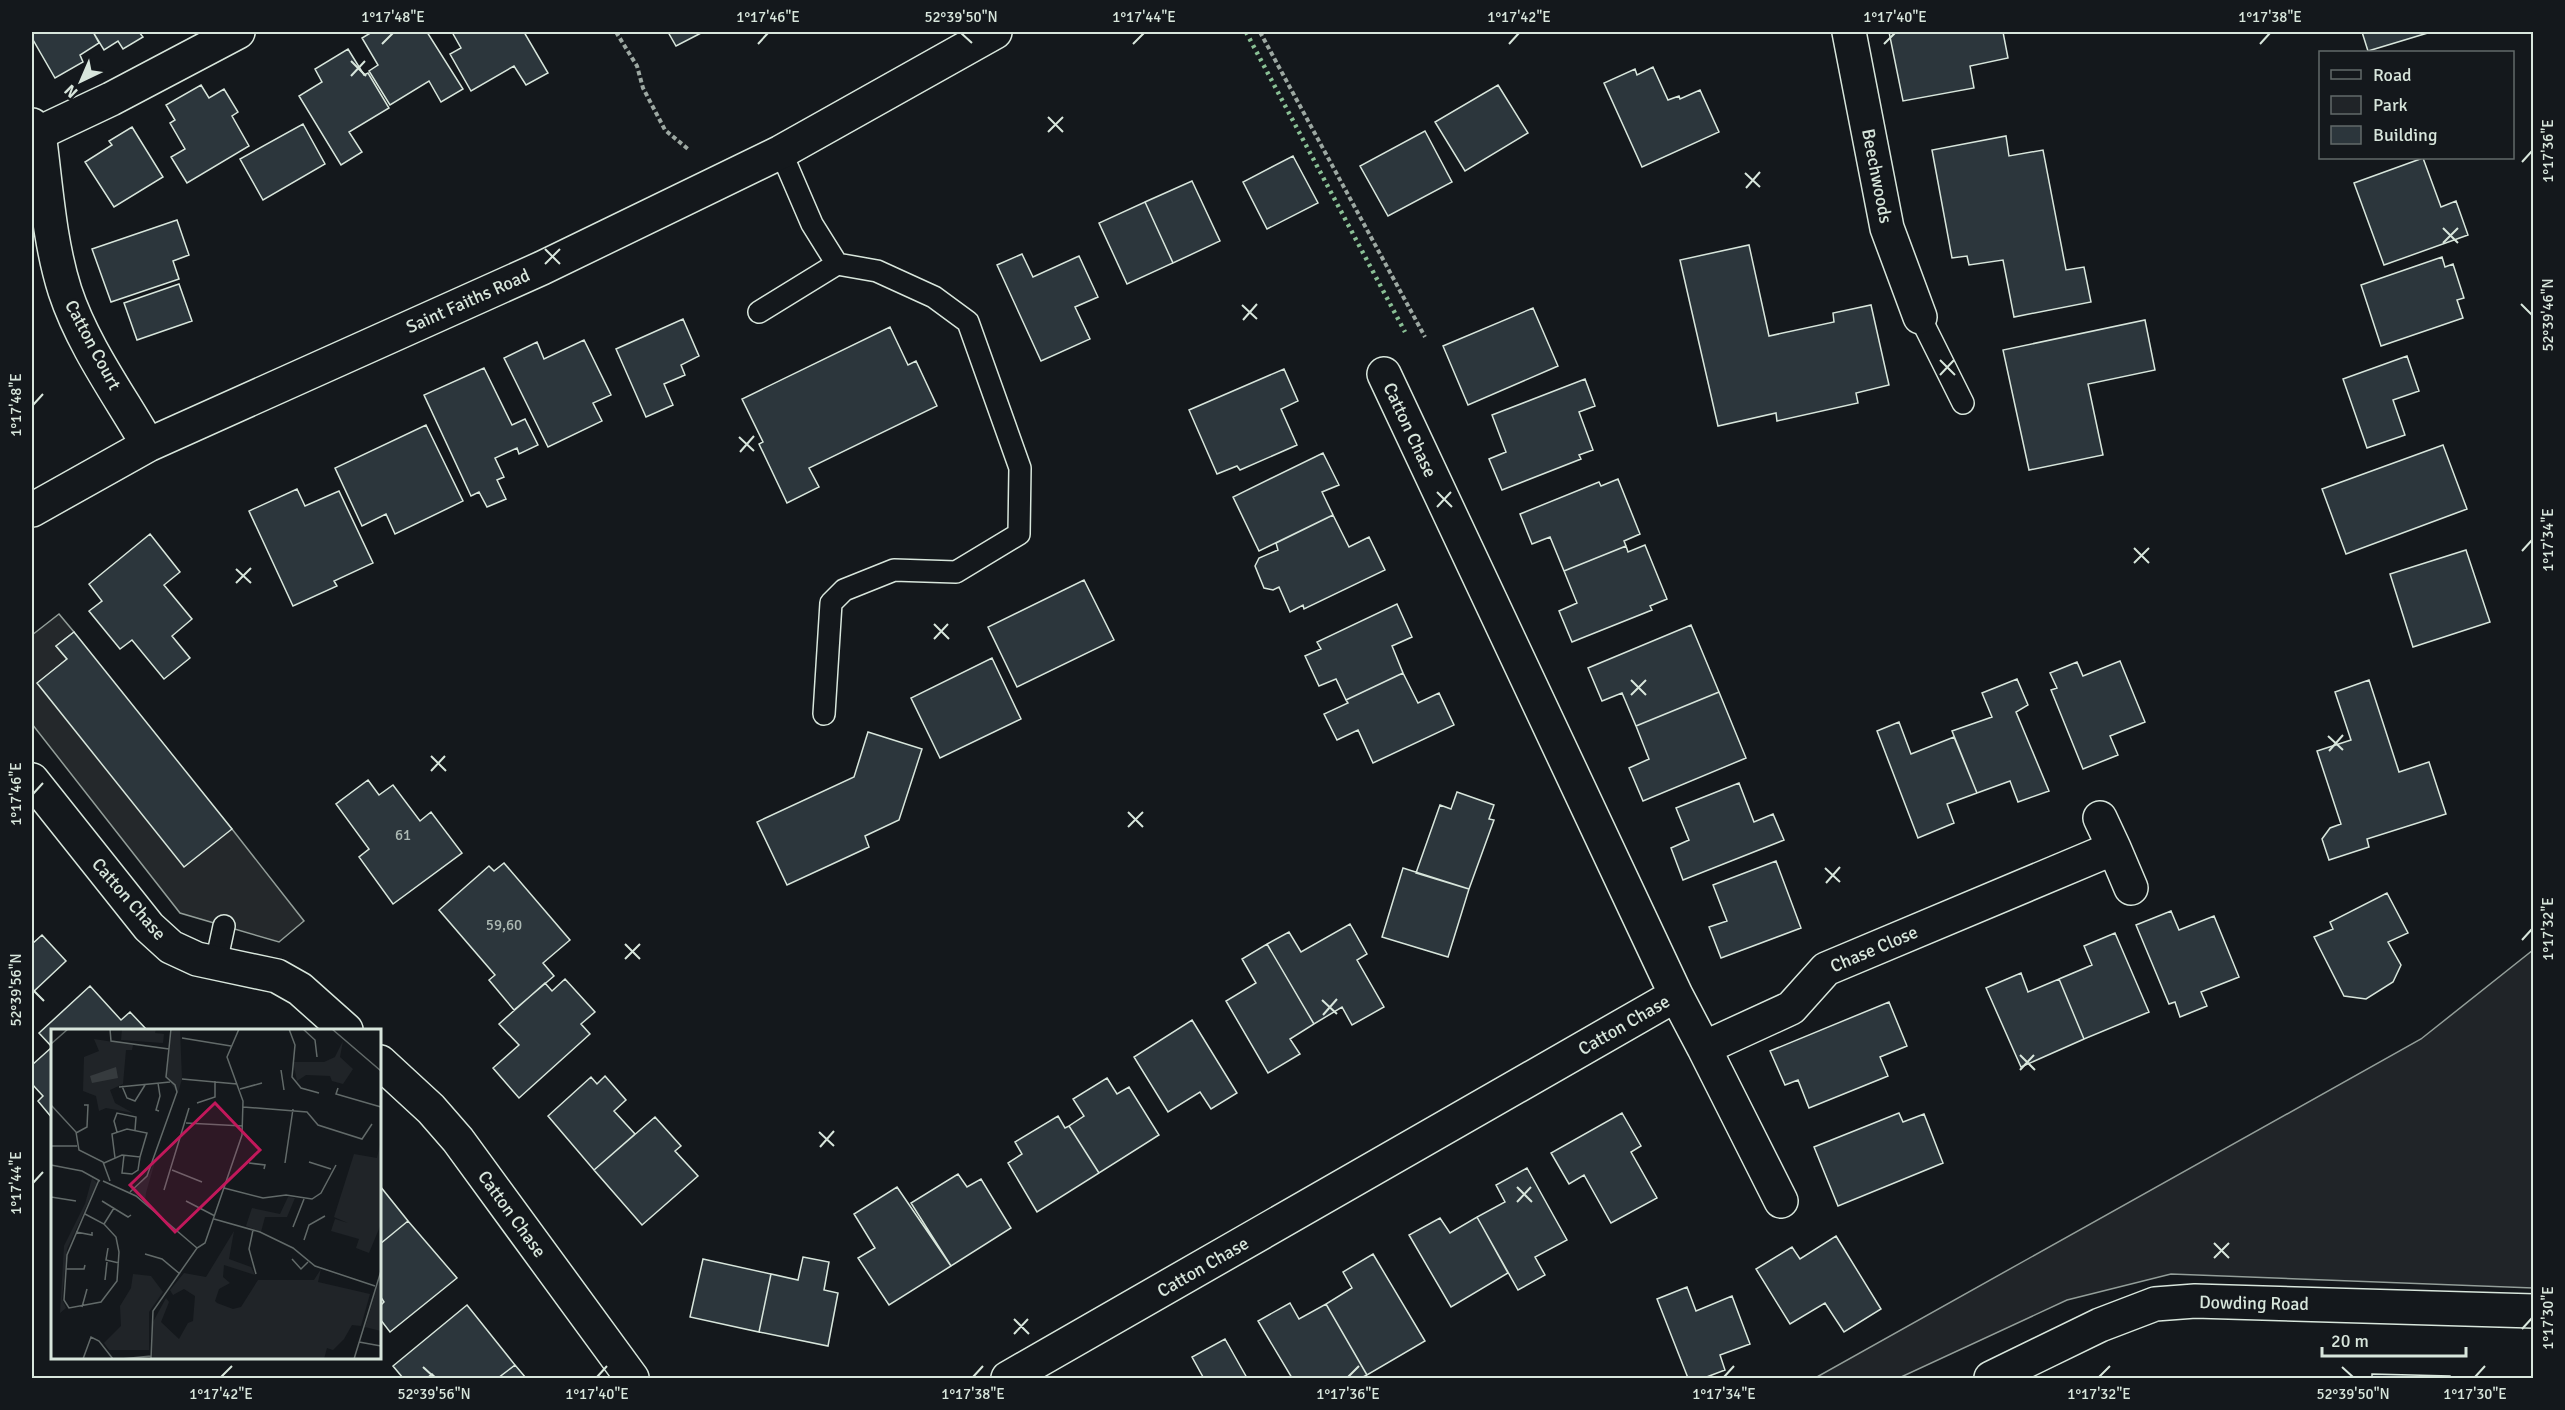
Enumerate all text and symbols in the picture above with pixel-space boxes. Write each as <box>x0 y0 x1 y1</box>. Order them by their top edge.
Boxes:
text: 1°17'48"E <box>361 8 425 26</box>
text: 1°17'46"E <box>736 8 800 26</box>
text: 52°39'50"N <box>924 8 998 26</box>
text: 1°17'44"E <box>1112 8 1176 26</box>
text: 1°17'42"E <box>1487 8 1551 26</box>
text: 1°17'40"E <box>1863 8 1927 26</box>
text: 1°17'38"E <box>2238 8 2302 26</box>
north arrow <box>51 51 111 111</box>
legend <box>2319 51 2514 159</box>
text: Road <box>2373 64 2412 86</box>
text: N <box>60 80 82 102</box>
text: Park <box>2373 94 2408 116</box>
text: 1°17'36"E <box>2539 119 2557 183</box>
text: Building <box>2373 124 2437 146</box>
street label: Beechwoods <box>1857 127 1897 225</box>
street label: Saint Faiths Road <box>403 264 533 338</box>
text: 52°39'46"N <box>2539 278 2557 352</box>
street label: Catton Court <box>60 296 126 394</box>
text: 1°17'48"E <box>7 373 25 437</box>
street label: Catton Chase <box>1378 379 1442 481</box>
text: 1°17'34"E <box>2539 508 2557 572</box>
text: 1°17'46"E <box>7 762 25 826</box>
house number: 61 <box>395 826 411 844</box>
street label: Catton Chase <box>87 853 171 945</box>
text: 1°17'32"E <box>2539 897 2557 961</box>
house number: 59,60 <box>486 916 522 934</box>
street label: Chase Close <box>1827 921 1921 977</box>
text: 52°39'56"N <box>7 953 25 1027</box>
street label: Catton Chase <box>1574 990 1674 1060</box>
inset map <box>51 1029 381 1359</box>
text: 1°17'44"E <box>7 1151 25 1215</box>
street label: Catton Chase <box>473 1166 551 1262</box>
street label: Catton Chase <box>1153 1232 1253 1302</box>
text: 1°17'30"E <box>2539 1286 2557 1350</box>
street label: Dowding Road <box>2199 1291 2309 1315</box>
scale bar <box>2322 1320 2466 1358</box>
text: 20 m <box>2331 1330 2369 1352</box>
text: 1°17'42"E <box>189 1385 253 1403</box>
text: 52°39'56"N <box>397 1385 471 1403</box>
text: 1°17'40"E <box>565 1385 629 1403</box>
text: 1°17'38"E <box>941 1385 1005 1403</box>
text: 1°17'36"E <box>1316 1385 1380 1403</box>
text: 1°17'34"E <box>1692 1385 1756 1403</box>
text: 1°17'32"E <box>2067 1385 2131 1403</box>
text: 52°39'50"N <box>2316 1385 2390 1403</box>
text: 1°17'30"E <box>2443 1385 2507 1403</box>

